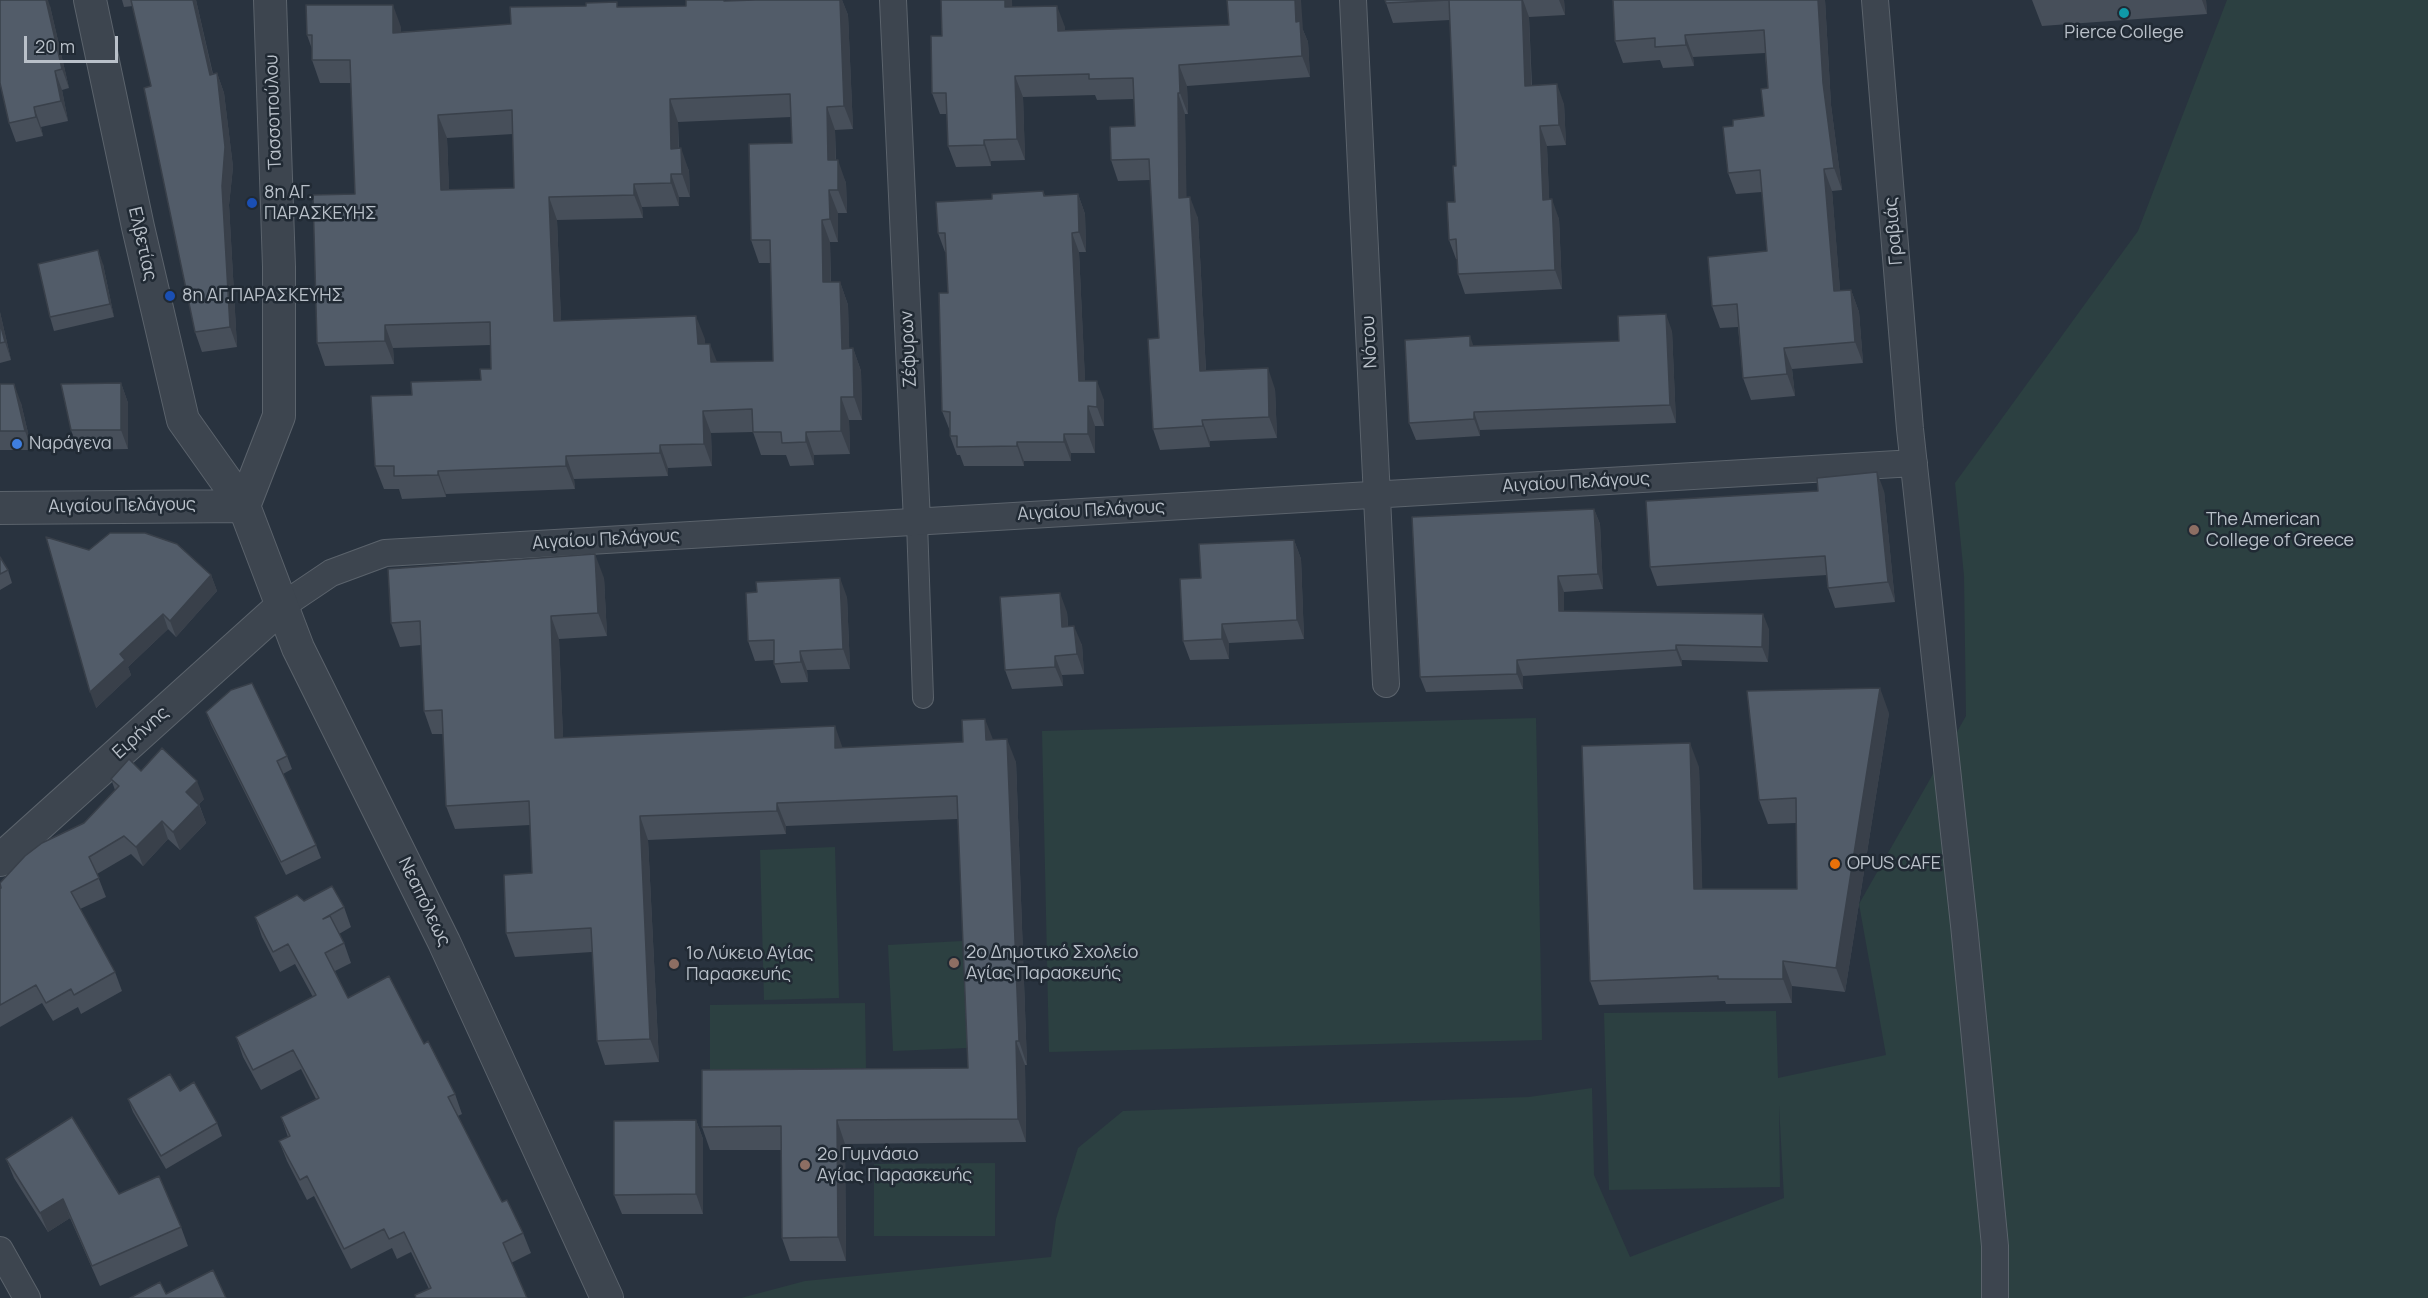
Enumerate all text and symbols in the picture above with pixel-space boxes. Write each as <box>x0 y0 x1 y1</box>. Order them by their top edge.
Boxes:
marker: Pierce College <box>2117 6 2131 20</box>
place label: Pierce College <box>2064 22 2184 44</box>
scale bar <box>27 24 122 62</box>
text: 20 m <box>35 34 75 58</box>
street label: Τασσοπούλου <box>261 54 287 170</box>
place label: 8η ΑΓ. ΠΑΡΑΣΚΕΥΗΣ <box>264 182 377 224</box>
marker: 8η ΑΓ. ΠΑΡΑΣΚΕΥΗΣ <box>245 196 259 210</box>
street label: Γραβιάς <box>1880 196 1908 266</box>
street label: Ελβετίας <box>123 205 161 283</box>
place label: 8η ΑΓ.ΠΑΡΑΣΚΕΥΗΣ <box>182 285 343 307</box>
marker: 8η ΑΓ.ΠΑΡΑΣΚΕΥΗΣ <box>163 289 177 303</box>
street label: Ζέφυρων <box>896 310 922 388</box>
street label: Νότου <box>1358 315 1382 369</box>
place label: Ναράγενα <box>29 433 112 455</box>
marker: Ναράγενα <box>10 437 24 451</box>
street label: Αιγαίου Πελάγους <box>1502 468 1650 498</box>
street label: Αιγαίου Πελάγους <box>48 494 196 518</box>
street label: Αιγαίου Πελάγους <box>1017 496 1165 526</box>
place label: The American College of Greece <box>2206 509 2354 552</box>
marker: The American College of Greece <box>2187 523 2201 537</box>
street label: Αιγαίου Πελάγους <box>532 525 680 555</box>
street label: Ειρήνης <box>109 702 173 764</box>
place label: OPUS CAFE <box>1847 853 1941 875</box>
street label: Νεαπόλεως <box>393 854 455 950</box>
marker: OPUS CAFE <box>1828 857 1842 871</box>
place label: 2ο Δημοτικό Σχολείο Αγίας Παρασκευής <box>966 942 1138 984</box>
place label: 1ο Λύκειο Αγίας Παρασκευής <box>686 943 813 986</box>
marker: 2ο Δημοτικό Σχολείο Αγίας Παρασκευής <box>947 956 961 970</box>
marker: 1ο Λύκειο Αγίας Παρασκευής <box>667 957 681 971</box>
place label: 2ο Γυμνάσιο Αγίας Παρασκευής <box>817 1144 972 1186</box>
marker: 2ο Γυμνάσιο Αγίας Παρασκευής <box>798 1158 812 1172</box>

